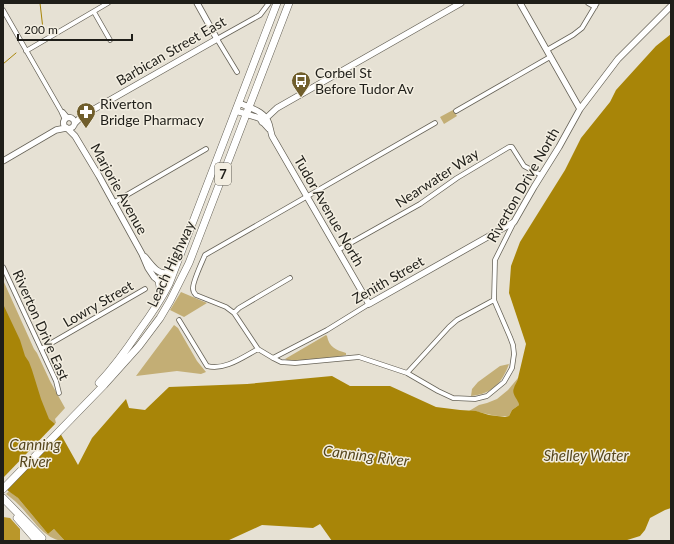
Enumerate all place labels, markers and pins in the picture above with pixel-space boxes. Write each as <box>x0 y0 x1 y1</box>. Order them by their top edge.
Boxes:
place label: Corbel St Before Tudor Av <box>315 64 414 97</box>
bus stop icon: Corbel St Before Tudor Av <box>290 70 312 98</box>
place label: Riverton Bridge Pharmacy <box>100 95 205 128</box>
pharmacy icon: Riverton Bridge Pharmacy <box>75 101 97 129</box>

